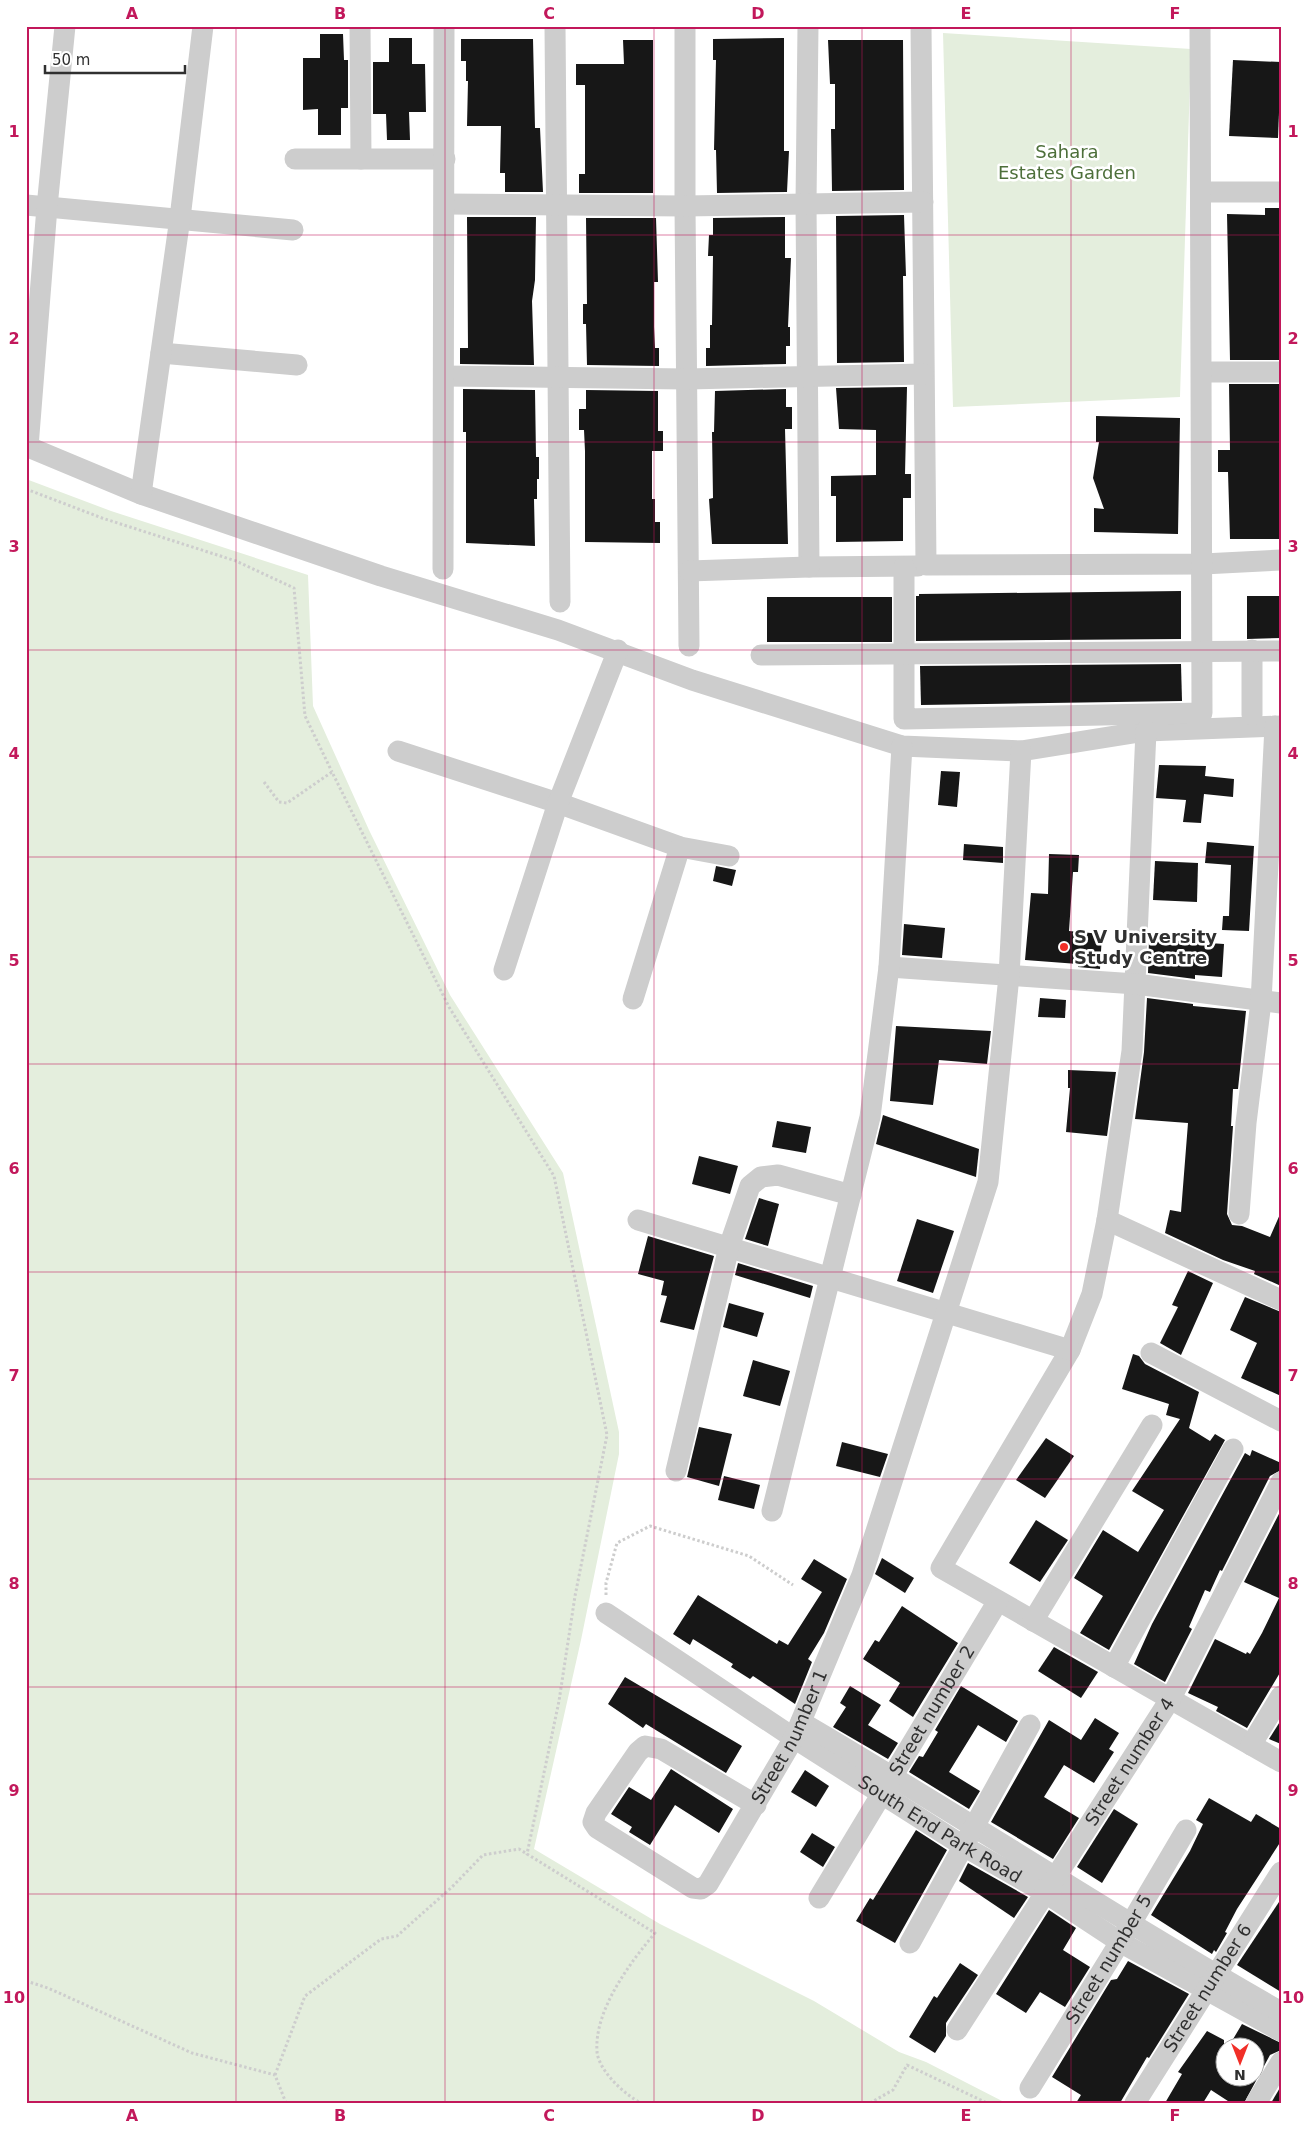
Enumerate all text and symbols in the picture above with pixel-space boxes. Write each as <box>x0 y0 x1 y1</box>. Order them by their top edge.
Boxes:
text: A <box>126 4 139 23</box>
text: B <box>334 4 346 23</box>
text: C <box>543 4 555 23</box>
text: D <box>751 4 765 23</box>
text: E <box>961 4 971 23</box>
text: F <box>1170 4 1180 23</box>
scale bar <box>45 42 185 74</box>
text: 50 m <box>52 51 90 69</box>
text: 1 <box>8 122 20 141</box>
text: 1 <box>1287 122 1299 141</box>
park label: Sahara Estates Garden <box>998 141 1136 183</box>
text: 2 <box>8 329 20 348</box>
text: 2 <box>1287 329 1299 348</box>
text: 3 <box>8 537 20 556</box>
text: 3 <box>1287 537 1299 556</box>
text: 4 <box>8 744 20 763</box>
text: 4 <box>1287 744 1299 763</box>
place label: S V University Study Centre <box>1074 926 1217 968</box>
marker: S V University Study Centre <box>1058 941 1070 953</box>
text: 5 <box>8 951 20 970</box>
text: 5 <box>1287 951 1299 970</box>
text: 6 <box>8 1159 20 1178</box>
text: 6 <box>1287 1159 1299 1178</box>
text: 7 <box>8 1366 20 1385</box>
text: 7 <box>1287 1366 1299 1385</box>
text: 8 <box>8 1574 20 1593</box>
text: 8 <box>1287 1574 1299 1593</box>
street label: Street number 2 <box>884 1641 979 1779</box>
street label: Street number 1 <box>747 1666 831 1808</box>
street label: Street number 4 <box>1080 1694 1178 1829</box>
street label: South End Park Road <box>855 1771 1026 1887</box>
text: 9 <box>8 1781 20 1800</box>
text: 9 <box>1287 1781 1299 1800</box>
street label: Street number 5 <box>1061 1890 1156 2028</box>
street label: Street number 6 <box>1159 1920 1256 2056</box>
text: 10 <box>3 1988 25 2007</box>
text: 10 <box>1282 1988 1304 2007</box>
north arrow <box>1214 2036 1264 2086</box>
text: N <box>1234 2067 1246 2083</box>
text: A <box>126 2106 139 2125</box>
text: B <box>334 2106 346 2125</box>
text: C <box>543 2106 555 2125</box>
text: D <box>751 2106 765 2125</box>
text: E <box>961 2106 971 2125</box>
text: F <box>1170 2106 1180 2125</box>

